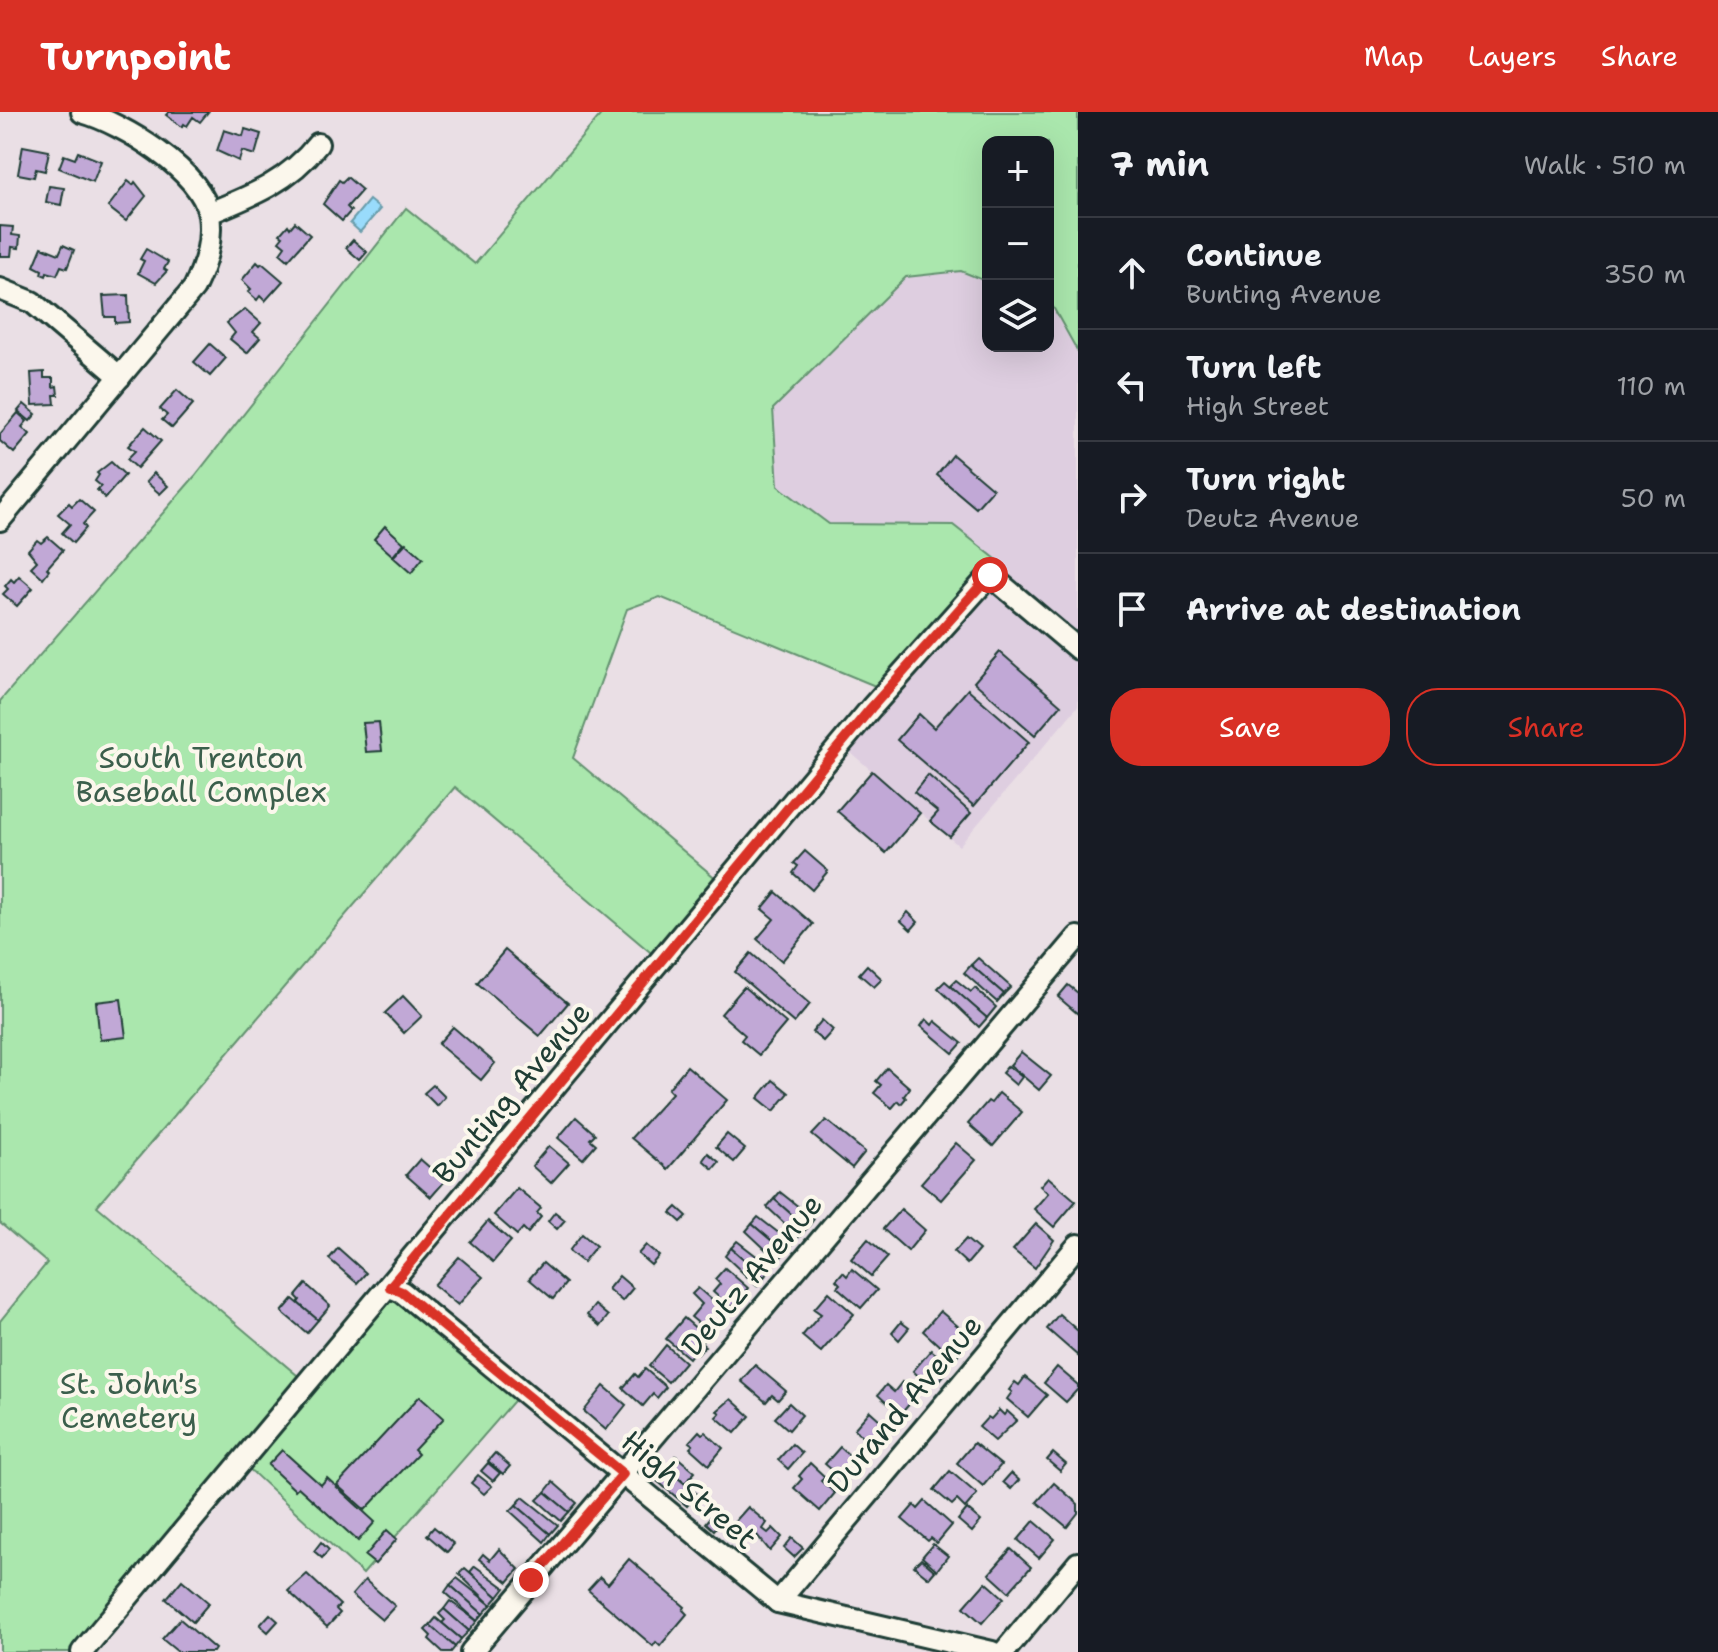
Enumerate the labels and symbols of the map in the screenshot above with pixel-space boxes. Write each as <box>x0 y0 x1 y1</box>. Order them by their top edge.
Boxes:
route start <box>972 557 1008 593</box>
park label: South Trenton Baseball Complex <box>75 737 327 812</box>
street label: Bunting Avenue <box>423 993 600 1192</box>
street label: Deutz Avenue <box>672 1185 832 1365</box>
street label: Durand Avenue <box>818 1306 991 1502</box>
park label: St. John's Cemetery <box>60 1363 198 1438</box>
street label: High Street <box>613 1421 766 1558</box>
route end <box>513 1562 549 1598</box>

